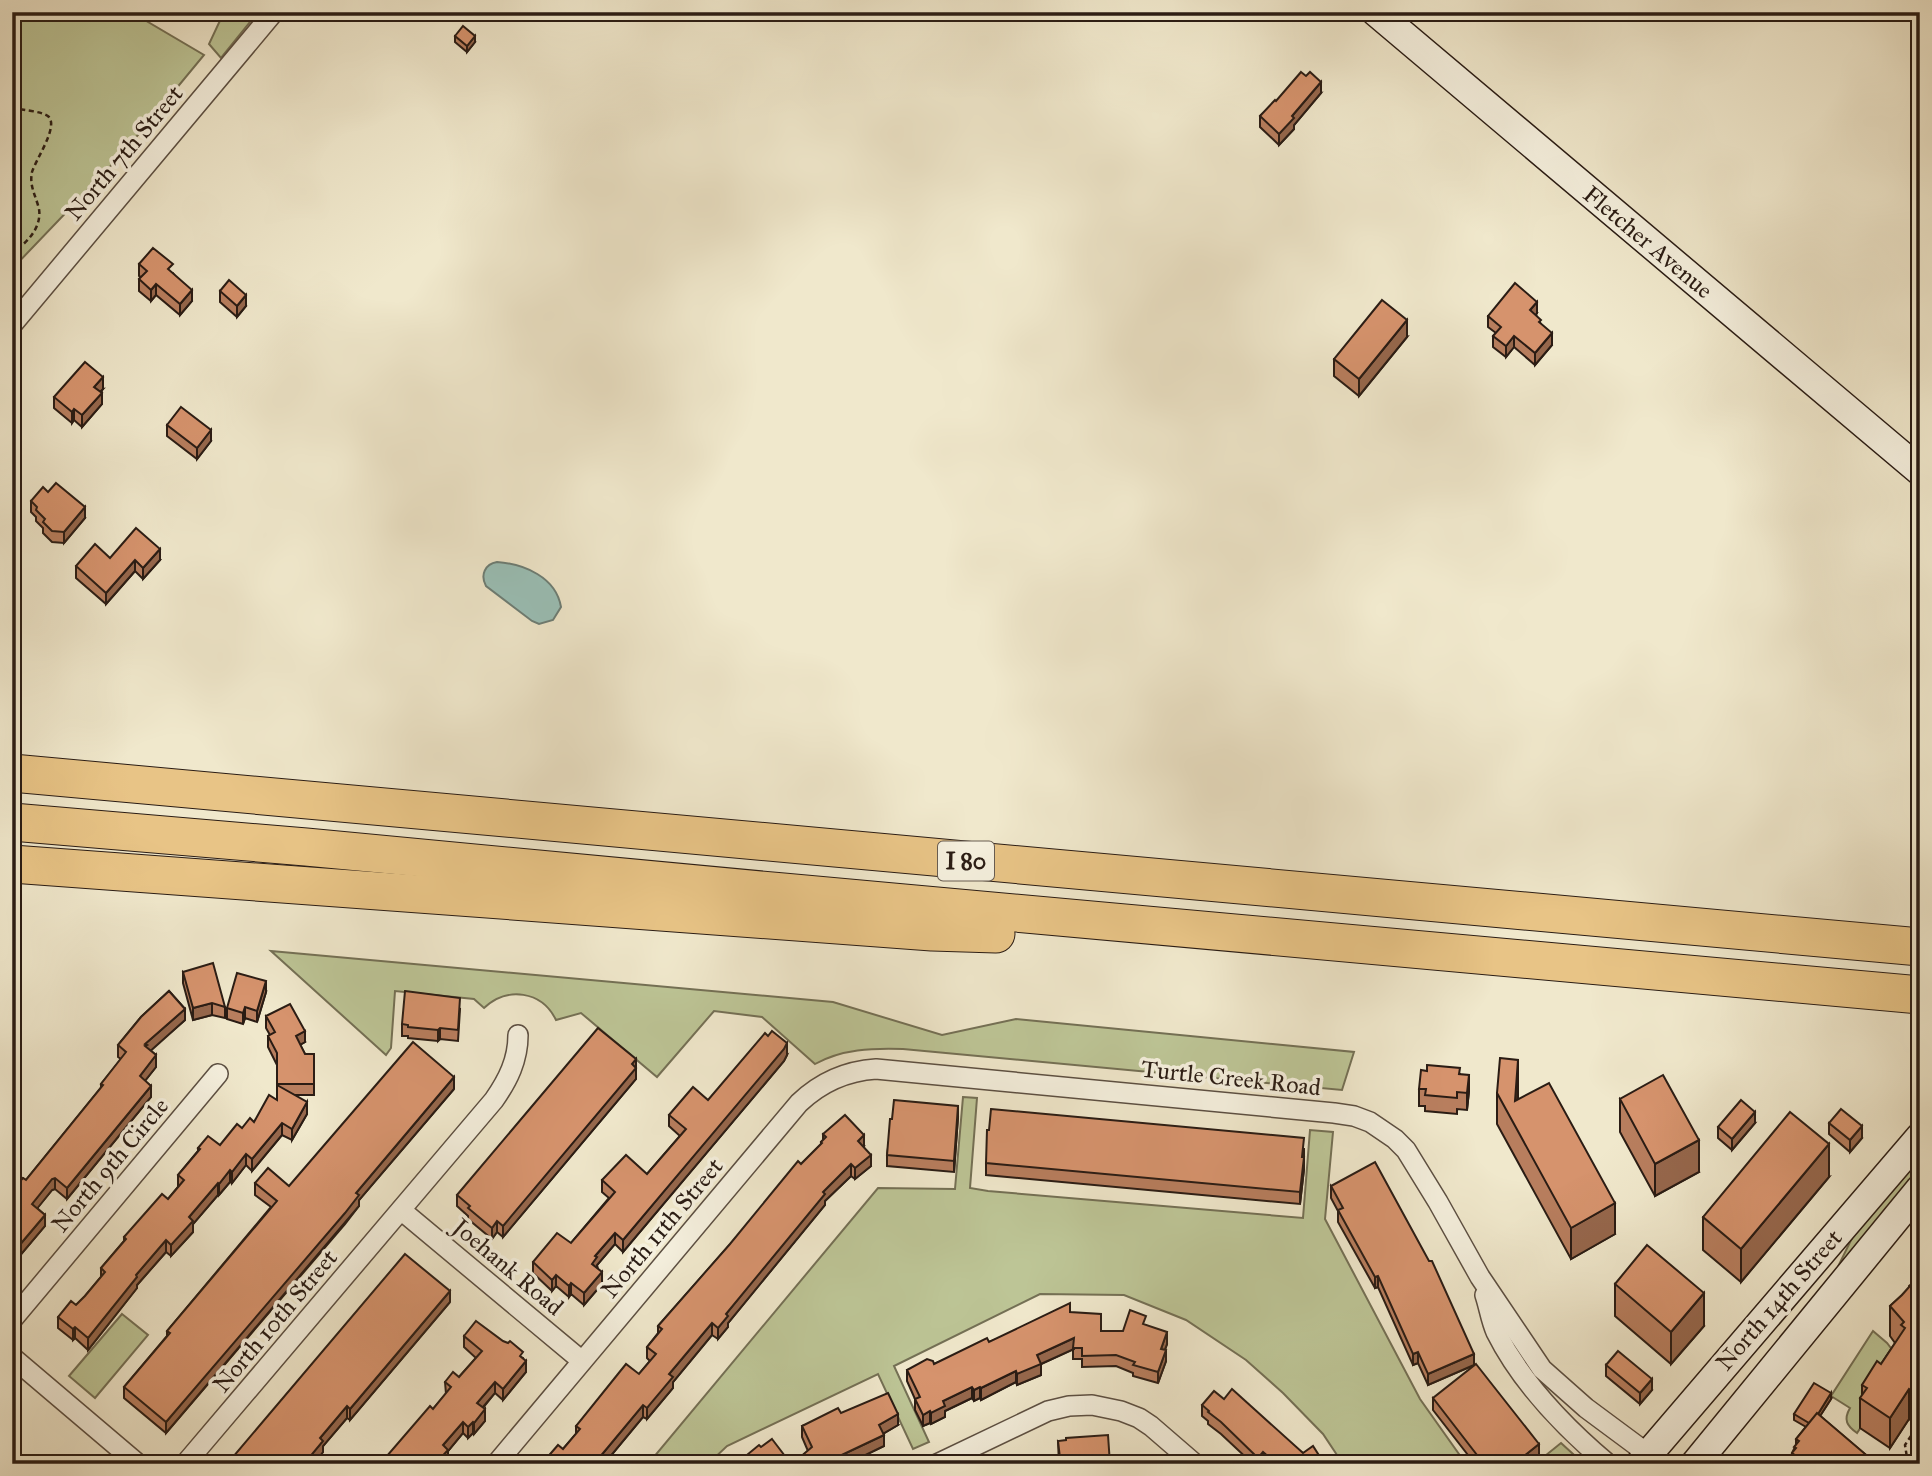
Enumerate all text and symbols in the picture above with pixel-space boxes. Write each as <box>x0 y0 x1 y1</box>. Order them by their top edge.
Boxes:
street label: North 7th Street <box>59 79 190 227</box>
street label: Fletcher Avenue <box>1577 179 1719 305</box>
road number: I 80 <box>938 842 994 880</box>
street label: Turtle Creek Road <box>1140 1054 1322 1102</box>
street label: North 9th Circle <box>45 1092 175 1238</box>
street label: North 11th Street <box>595 1151 730 1304</box>
street label: Joehank Road <box>444 1210 569 1322</box>
street label: North 14th Street <box>1709 1223 1849 1377</box>
street label: North 10th Street <box>206 1243 344 1399</box>

